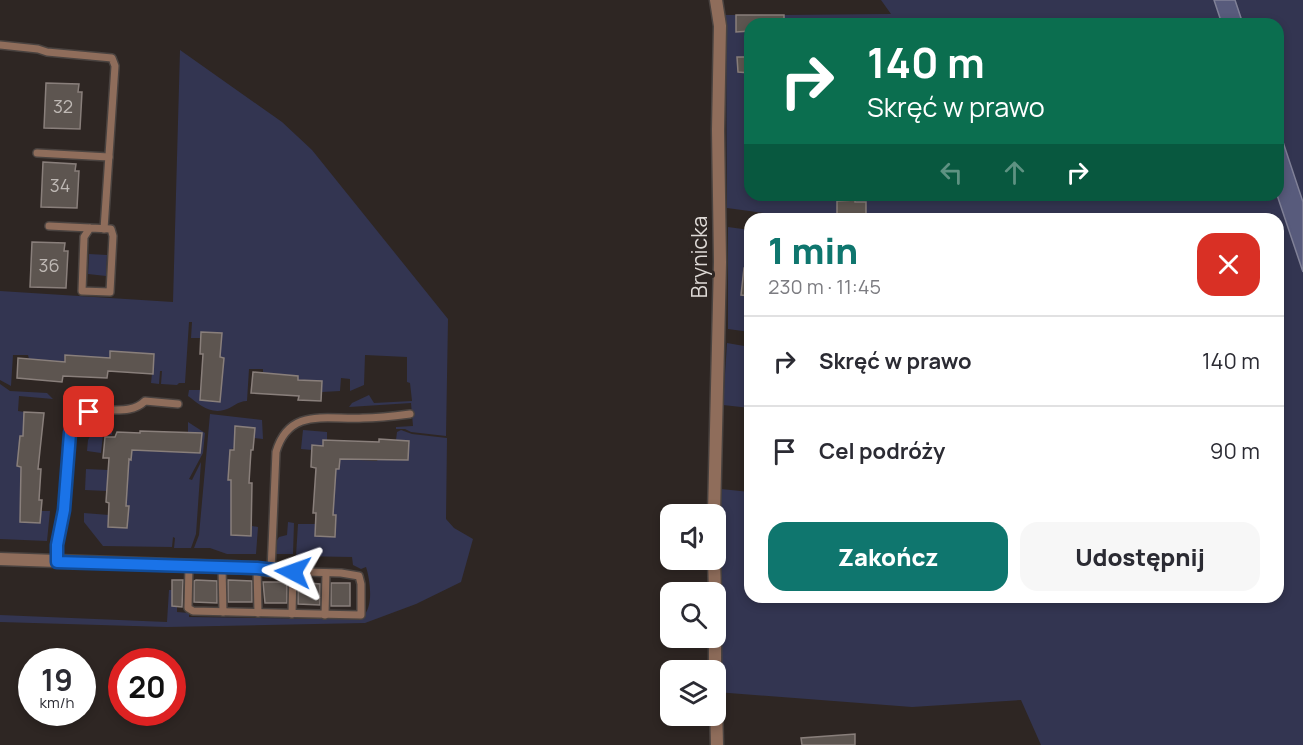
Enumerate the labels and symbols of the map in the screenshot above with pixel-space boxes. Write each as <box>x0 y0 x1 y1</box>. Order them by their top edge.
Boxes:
house number: 32 <box>53 94 73 118</box>
house number: 34 <box>50 173 70 197</box>
street label: Brynicka <box>685 216 713 298</box>
house number: 36 <box>38 253 60 277</box>
pin <box>63 386 114 437</box>
position arrow <box>261 540 325 604</box>
speed limit sign: 20 <box>108 648 186 726</box>

